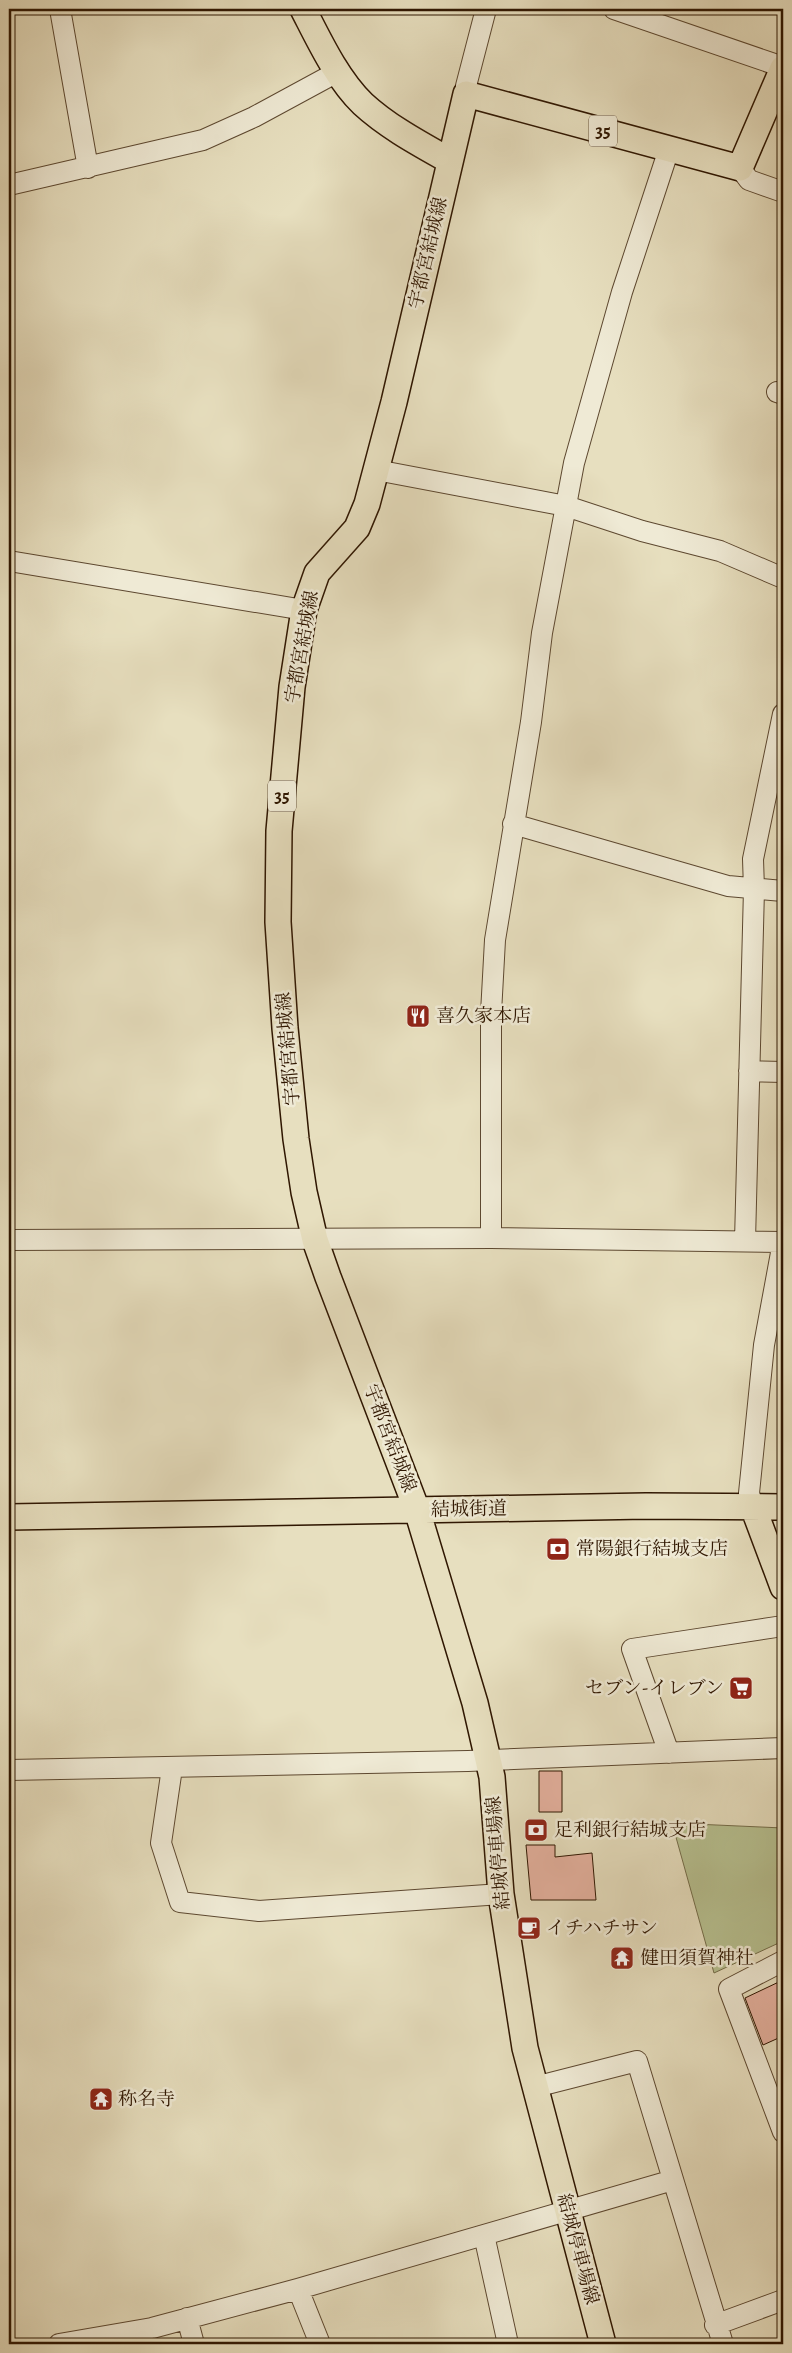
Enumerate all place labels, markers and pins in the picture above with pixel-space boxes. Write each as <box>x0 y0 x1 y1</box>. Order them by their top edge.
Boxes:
restaurant icon: 喜久家本店 <box>405 1003 431 1029</box>
place label: 喜久家本店 <box>436 1003 531 1029</box>
bank icon: 常陽銀行結城支店 <box>545 1536 571 1562</box>
place label: 常陽銀行結城支店 <box>576 1536 728 1562</box>
place label: セブン-イレブン <box>585 1675 724 1701</box>
supermarket icon: セブン-イレブン <box>728 1675 754 1701</box>
bank icon: 足利銀行結城支店 <box>523 1817 549 1843</box>
place label: 足利銀行結城支店 <box>554 1817 706 1843</box>
cafe icon: イチハチサン <box>516 1915 542 1941</box>
place label: イチハチサン <box>546 1915 658 1941</box>
temple icon: 健田須賀神社 <box>609 1945 635 1971</box>
place label: 健田須賀神社 <box>640 1945 754 1971</box>
temple icon: 称名寺 <box>88 2086 114 2112</box>
place label: 称名寺 <box>118 2086 175 2112</box>

